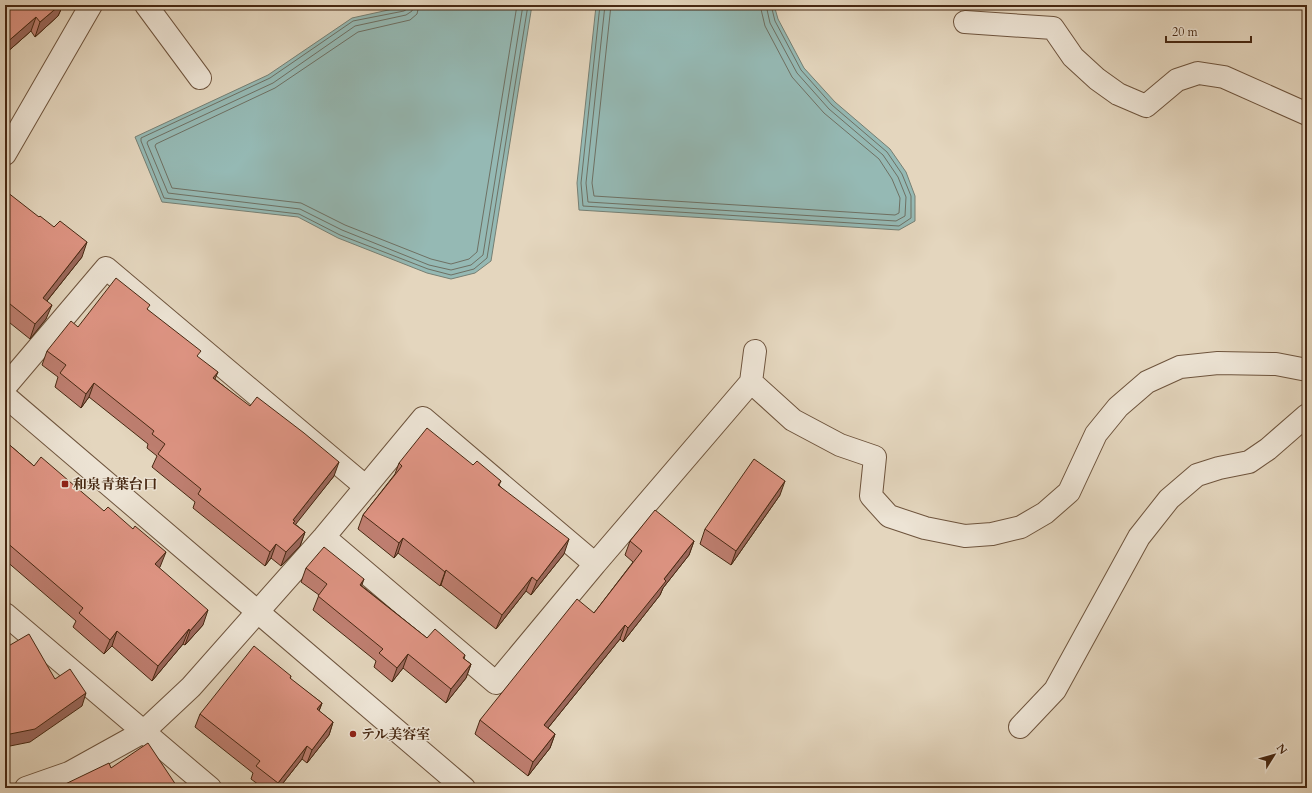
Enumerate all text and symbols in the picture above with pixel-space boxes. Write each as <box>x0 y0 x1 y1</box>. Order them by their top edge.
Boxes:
scale bar <box>1166 18 1251 44</box>
text: 20 m <box>1172 24 1199 40</box>
place label: 和泉青葉台口 <box>73 475 157 494</box>
marker: 和泉青葉台口 <box>60 479 70 489</box>
place label: テル美容室 <box>361 725 430 744</box>
marker: テル美容室 <box>348 729 358 739</box>
north arrow <box>1254 735 1294 775</box>
text: N <box>1273 741 1291 758</box>

